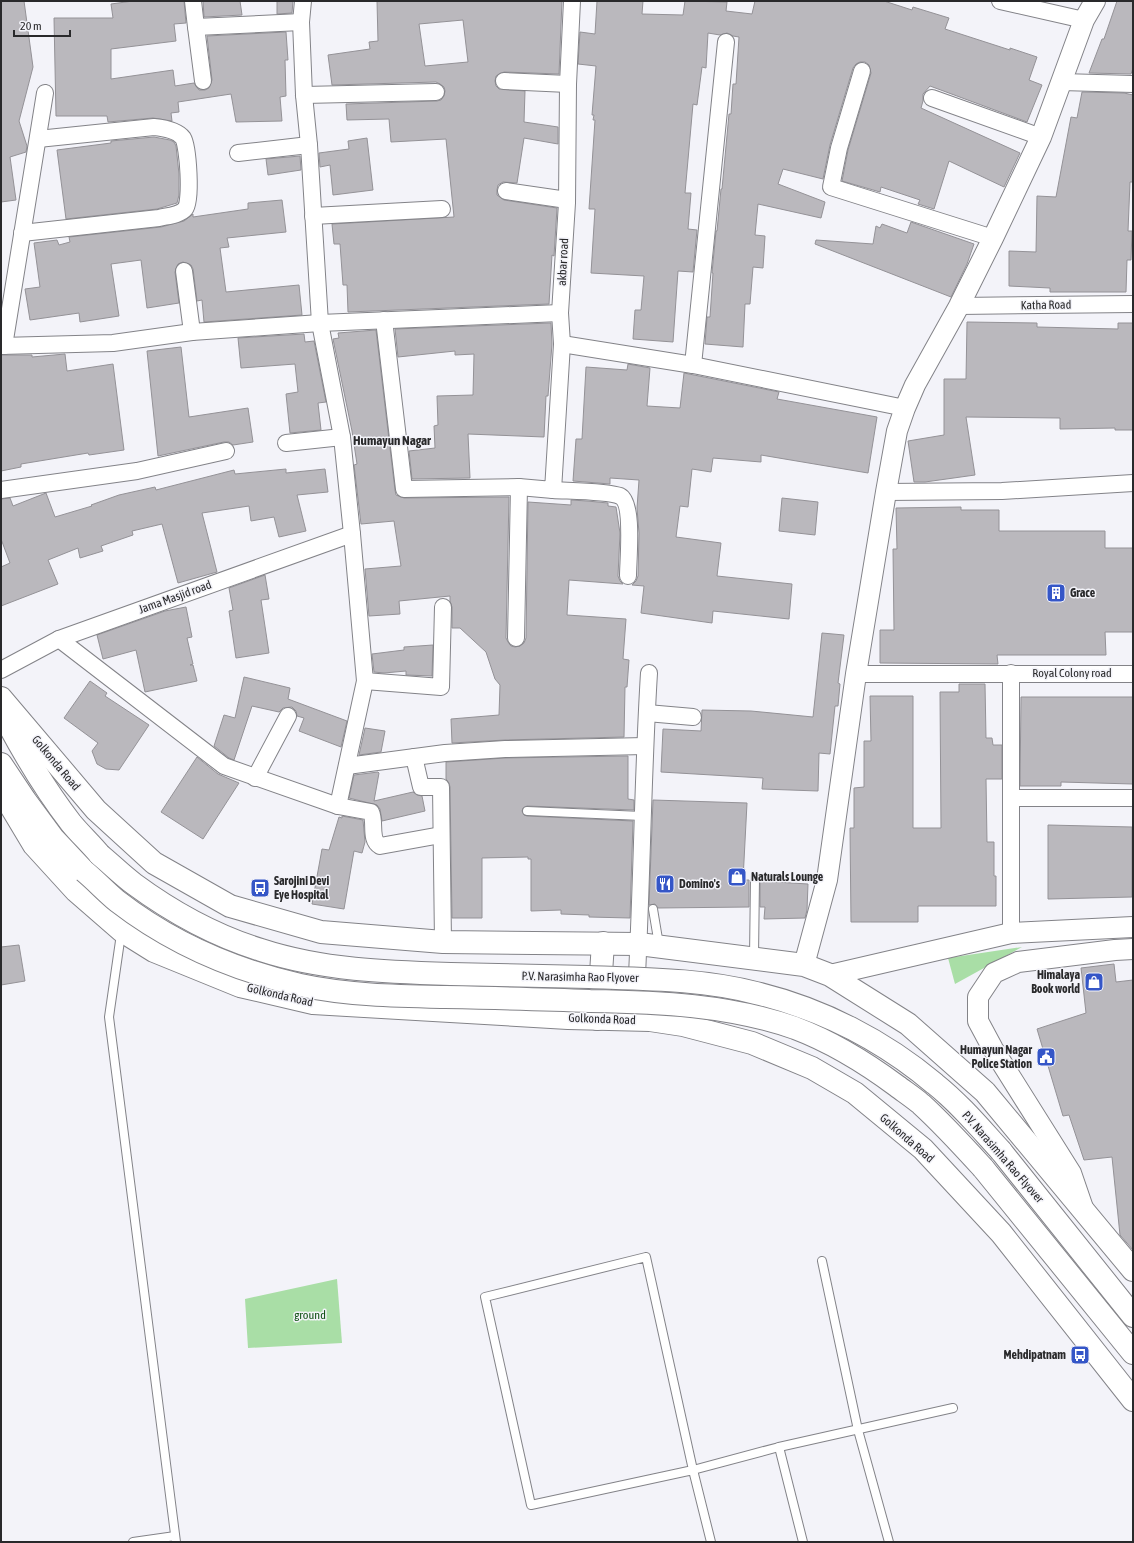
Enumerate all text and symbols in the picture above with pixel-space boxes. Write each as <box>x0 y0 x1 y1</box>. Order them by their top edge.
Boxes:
scale bar <box>14 12 70 38</box>
text: 20 m <box>20 19 42 33</box>
street label: akbar road <box>555 238 571 286</box>
street label: Katha Road <box>1021 298 1071 312</box>
district label: Humayun Nagar <box>353 433 432 448</box>
street label: Jama Masjid road <box>137 577 213 617</box>
building icon: Grace <box>1045 582 1067 604</box>
place label: Grace <box>1070 586 1096 600</box>
street label: Royal Colony road <box>1032 666 1112 680</box>
street label: Golkonda Road <box>29 733 83 793</box>
shop icon: Naturals Lounge <box>726 866 748 888</box>
place label: Naturals Lounge <box>751 870 824 884</box>
restaurant icon: Domino's <box>654 873 676 895</box>
place label: Sarojini Devi Eye Hospital <box>274 874 330 902</box>
bus stop icon: Sarojini Devi Eye Hospital <box>249 877 271 899</box>
place label: Domino's <box>679 877 721 891</box>
place label: Himalaya Book world <box>1031 968 1080 996</box>
street label: P.V. Narasimha Rao Flyover <box>521 969 639 985</box>
shop icon: Himalaya Book world <box>1083 971 1105 993</box>
street label: Golkonda Road <box>246 981 314 1009</box>
street label: Golkonda Road <box>568 1011 636 1027</box>
place label: Humayun Nagar Police Station <box>960 1043 1032 1071</box>
public building icon: Humayun Nagar Police Station <box>1035 1046 1057 1068</box>
street label: P.V. Narasimha Rao Flyover <box>959 1108 1047 1206</box>
street label: Golkonda Road <box>877 1111 937 1165</box>
park label: ground <box>294 1308 326 1322</box>
bus stop icon: Mehdipatnam <box>1069 1344 1091 1366</box>
place label: Mehdipatnam <box>1003 1348 1066 1362</box>

